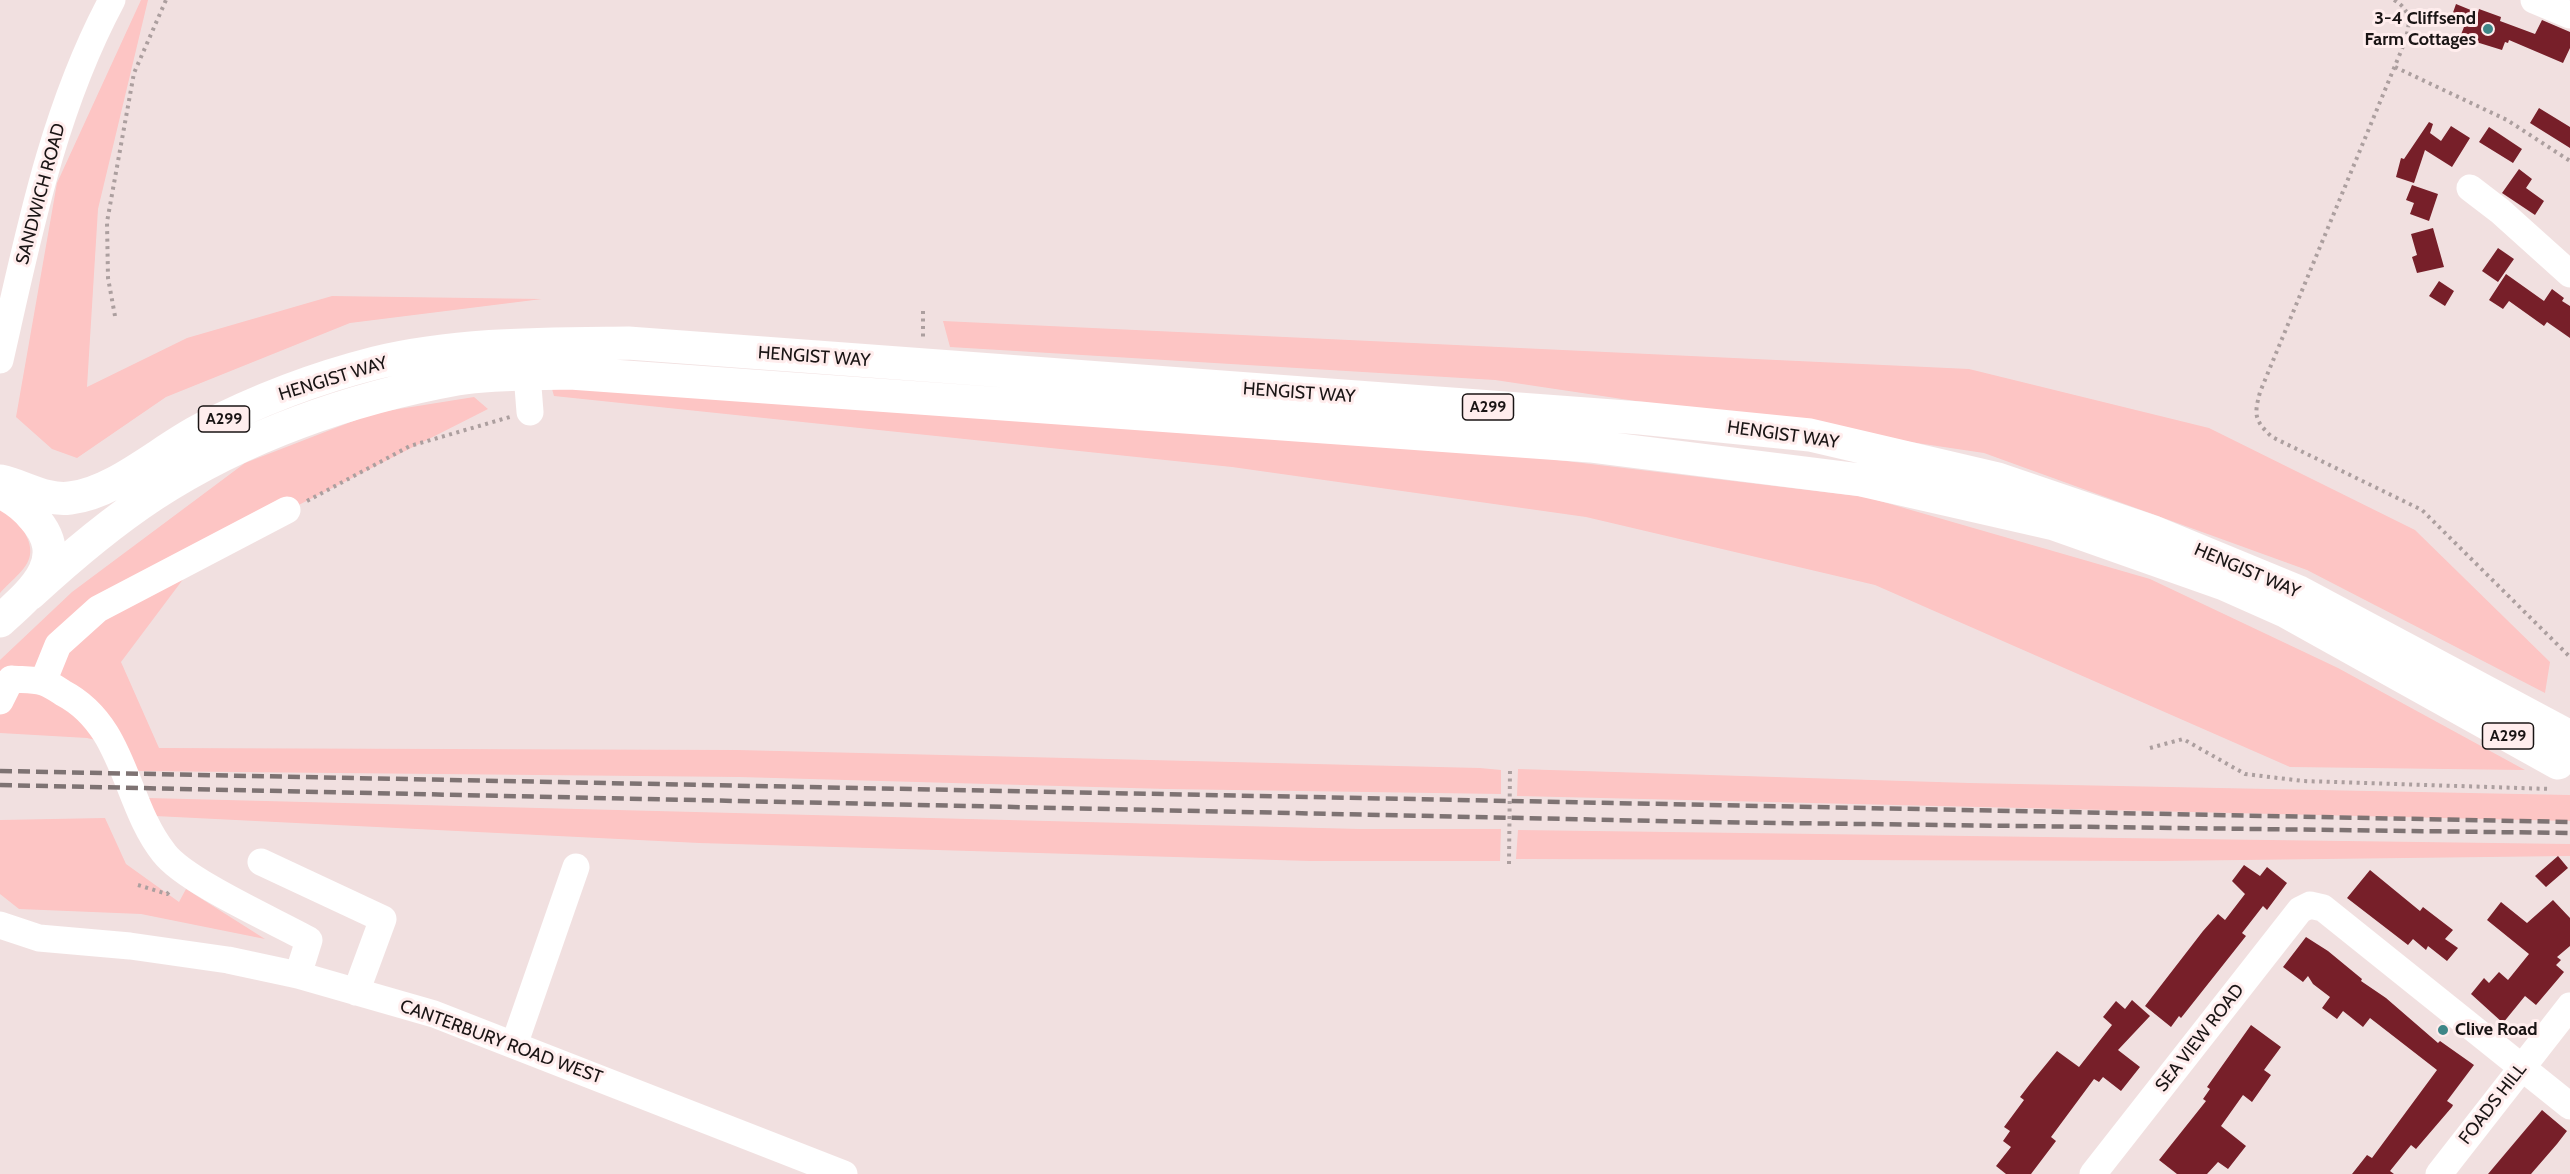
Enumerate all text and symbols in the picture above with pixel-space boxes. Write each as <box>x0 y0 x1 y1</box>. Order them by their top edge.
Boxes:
place label: 3-4 Cliffsend Farm Cottages <box>2365 8 2476 50</box>
marker: 3-4 Cliffsend Farm Cottages <box>2481 22 2495 36</box>
street label: SANDWICH ROAD <box>12 121 70 267</box>
street label: HENGIST WAY <box>757 342 871 372</box>
street label: HENGIST WAY <box>276 352 390 406</box>
street label: HENGIST WAY <box>1242 378 1356 408</box>
road number: A299 <box>1462 394 1514 420</box>
road number: A299 <box>198 406 250 432</box>
street label: HENGIST WAY <box>1726 416 1840 454</box>
street label: HENGIST WAY <box>2191 539 2303 603</box>
road number: A299 <box>2482 723 2534 749</box>
street label: SEA VIEW ROAD <box>2151 980 2249 1096</box>
street label: CANTERBURY ROAD WEST <box>397 995 605 1089</box>
place label: Clive Road <box>2455 1019 2538 1041</box>
marker: Clive Road <box>2436 1023 2450 1037</box>
street label: FOADS HILL <box>2455 1059 2531 1149</box>

